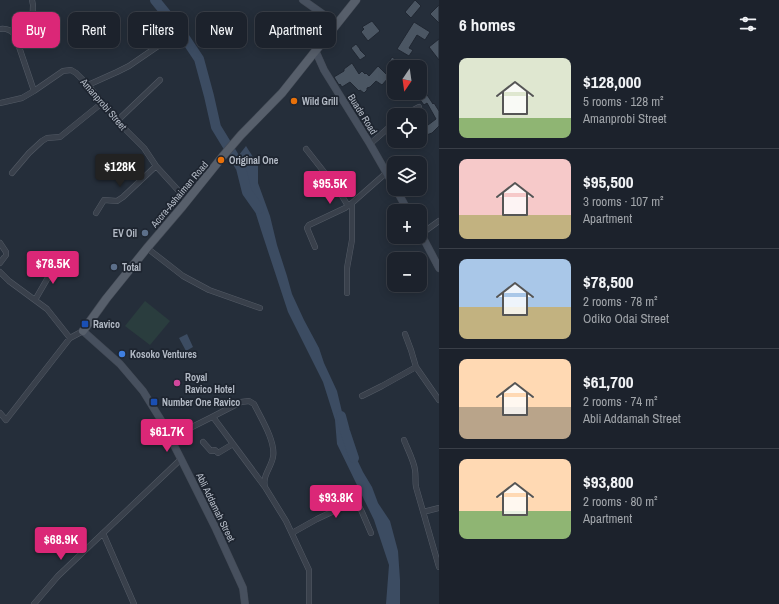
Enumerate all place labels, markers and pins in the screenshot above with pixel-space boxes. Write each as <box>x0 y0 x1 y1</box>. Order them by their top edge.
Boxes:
place label: Wild Grill <box>302 95 338 108</box>
marker: Wild Grill <box>289 96 299 106</box>
pin: $128K <box>92 154 148 188</box>
place label: Original One <box>229 154 279 167</box>
marker: Original One <box>216 155 226 165</box>
pin: $95.5K <box>297 171 363 205</box>
place label: EV Oil <box>113 227 137 240</box>
marker: EV Oil <box>140 228 150 238</box>
pin: $78.5K <box>20 251 86 285</box>
place label: Total <box>122 261 141 274</box>
marker: Total <box>109 262 119 272</box>
place label: Ravico <box>93 318 120 331</box>
marker: Ravico <box>80 319 90 329</box>
place label: Kosoko Ventures <box>130 348 197 361</box>
marker: Kosoko Ventures <box>117 349 127 359</box>
place label: Royal Ravico Hotel <box>185 371 235 396</box>
marker: Royal Ravico Hotel <box>172 378 182 388</box>
place label: Number One Ravico <box>162 396 240 409</box>
marker: Number One Ravico <box>149 397 159 407</box>
pin: $61.7K <box>134 419 200 453</box>
pin: $93.8K <box>303 485 369 519</box>
pin: $68.9K <box>28 527 94 561</box>

